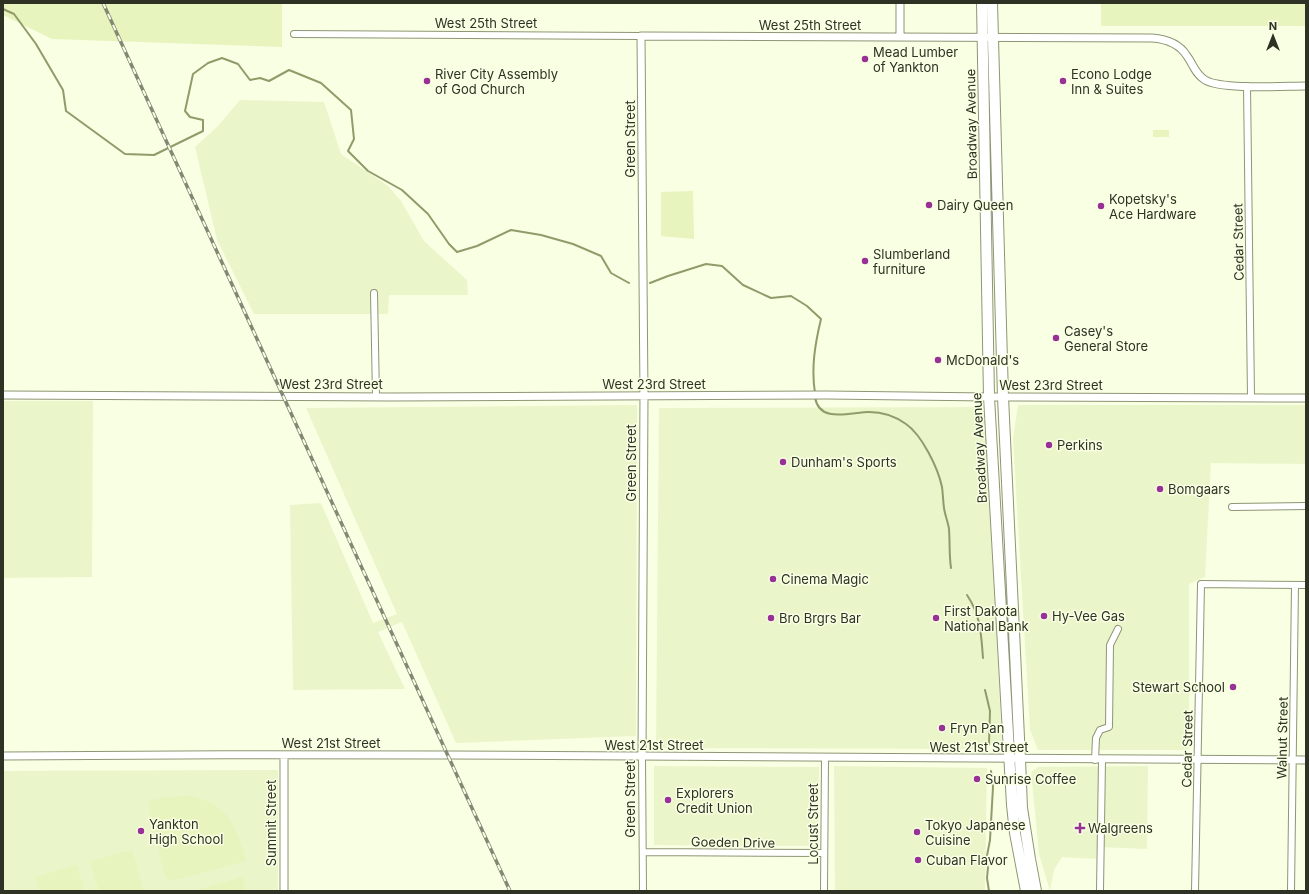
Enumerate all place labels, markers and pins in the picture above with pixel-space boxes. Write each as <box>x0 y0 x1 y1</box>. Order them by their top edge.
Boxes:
place label: Mead Lumber of Yankton <box>873 44 958 75</box>
marker: Mead Lumber of Yankton <box>860 54 870 64</box>
place label: River City Assembly of God Church <box>435 66 558 97</box>
place label: Econo Lodge Inn & Suites <box>1071 66 1152 97</box>
marker: River City Assembly of God Church <box>422 76 432 86</box>
marker: Econo Lodge Inn & Suites <box>1058 76 1068 86</box>
place label: Kopetsky's Ace Hardware <box>1109 191 1196 222</box>
place label: Dairy Queen <box>937 197 1013 213</box>
marker: Dairy Queen <box>924 200 934 210</box>
marker: Kopetsky's Ace Hardware <box>1096 201 1106 211</box>
place label: Slumberland furniture <box>873 246 950 277</box>
marker: Slumberland furniture <box>860 256 870 266</box>
place label: Casey's General Store <box>1064 323 1148 354</box>
marker: Casey's General Store <box>1051 333 1061 343</box>
place label: McDonald's <box>946 352 1019 368</box>
marker: McDonald's <box>933 355 943 365</box>
place label: Perkins <box>1057 437 1103 453</box>
marker: Perkins <box>1044 440 1054 450</box>
place label: Dunham's Sports <box>791 454 897 470</box>
marker: Dunham's Sports <box>778 457 788 467</box>
place label: Bomgaars <box>1168 481 1230 497</box>
marker: Bomgaars <box>1155 484 1165 494</box>
place label: Cinema Magic <box>781 571 869 587</box>
marker: Cinema Magic <box>768 574 778 584</box>
place label: First Dakota National Bank <box>944 603 1029 634</box>
place label: Hy-Vee Gas <box>1052 608 1125 624</box>
place label: Bro Brgrs Bar <box>779 610 861 626</box>
marker: Hy-Vee Gas <box>1039 611 1049 621</box>
marker: Bro Brgrs Bar <box>766 613 776 623</box>
marker: First Dakota National Bank <box>931 613 941 623</box>
place label: Stewart School <box>1132 679 1225 695</box>
marker: Stewart School <box>1228 682 1238 692</box>
place label: Fryn Pan <box>950 720 1004 736</box>
marker: Fryn Pan <box>937 723 947 733</box>
place label: Sunrise Coffee <box>985 771 1076 787</box>
marker: Sunrise Coffee <box>972 774 982 784</box>
place label: Explorers Credit Union <box>676 785 753 816</box>
marker: Explorers Credit Union <box>663 795 673 805</box>
place label: Yankton High School <box>149 816 223 847</box>
place label: Tokyo Japanese Cuisine <box>925 817 1026 848</box>
place label: Walgreens <box>1088 820 1153 836</box>
marker: Walgreens <box>1075 823 1085 833</box>
marker: Yankton High School <box>136 826 146 836</box>
marker: Tokyo Japanese Cuisine <box>912 827 922 837</box>
place label: Cuban Flavor <box>926 852 1008 868</box>
marker: Cuban Flavor <box>913 855 923 865</box>

